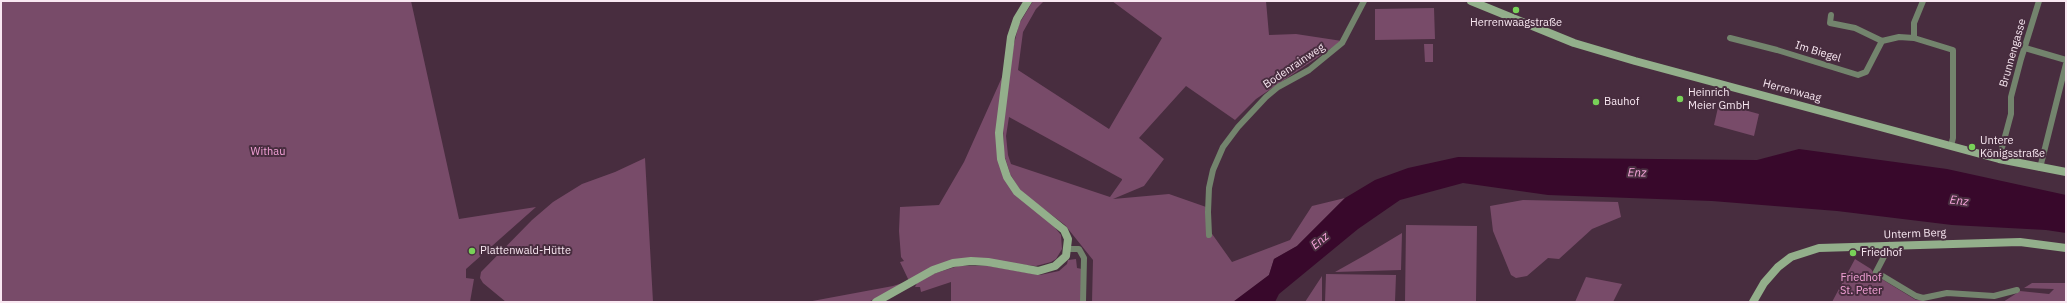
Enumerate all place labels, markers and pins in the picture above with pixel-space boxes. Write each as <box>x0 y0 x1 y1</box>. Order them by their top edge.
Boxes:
marker: Herrenwaagstraße <box>1511 5 1521 15</box>
place label: Herrenwaagstraße <box>1470 16 1562 30</box>
place label: Heinrich Meier GmbH <box>1688 86 1750 112</box>
marker: Heinrich Meier GmbH <box>1675 94 1685 104</box>
place label: Bauhof <box>1604 95 1639 109</box>
marker: Bauhof <box>1591 97 1601 107</box>
place label: Untere Königsstraße <box>1980 134 2045 160</box>
marker: Untere Königsstraße <box>1967 142 1977 152</box>
place label: Plattenwald-Hütte <box>480 244 571 258</box>
marker: Plattenwald-Hütte <box>467 246 477 256</box>
place label: Friedhof <box>1861 246 1902 260</box>
marker: Friedhof <box>1848 248 1858 258</box>

